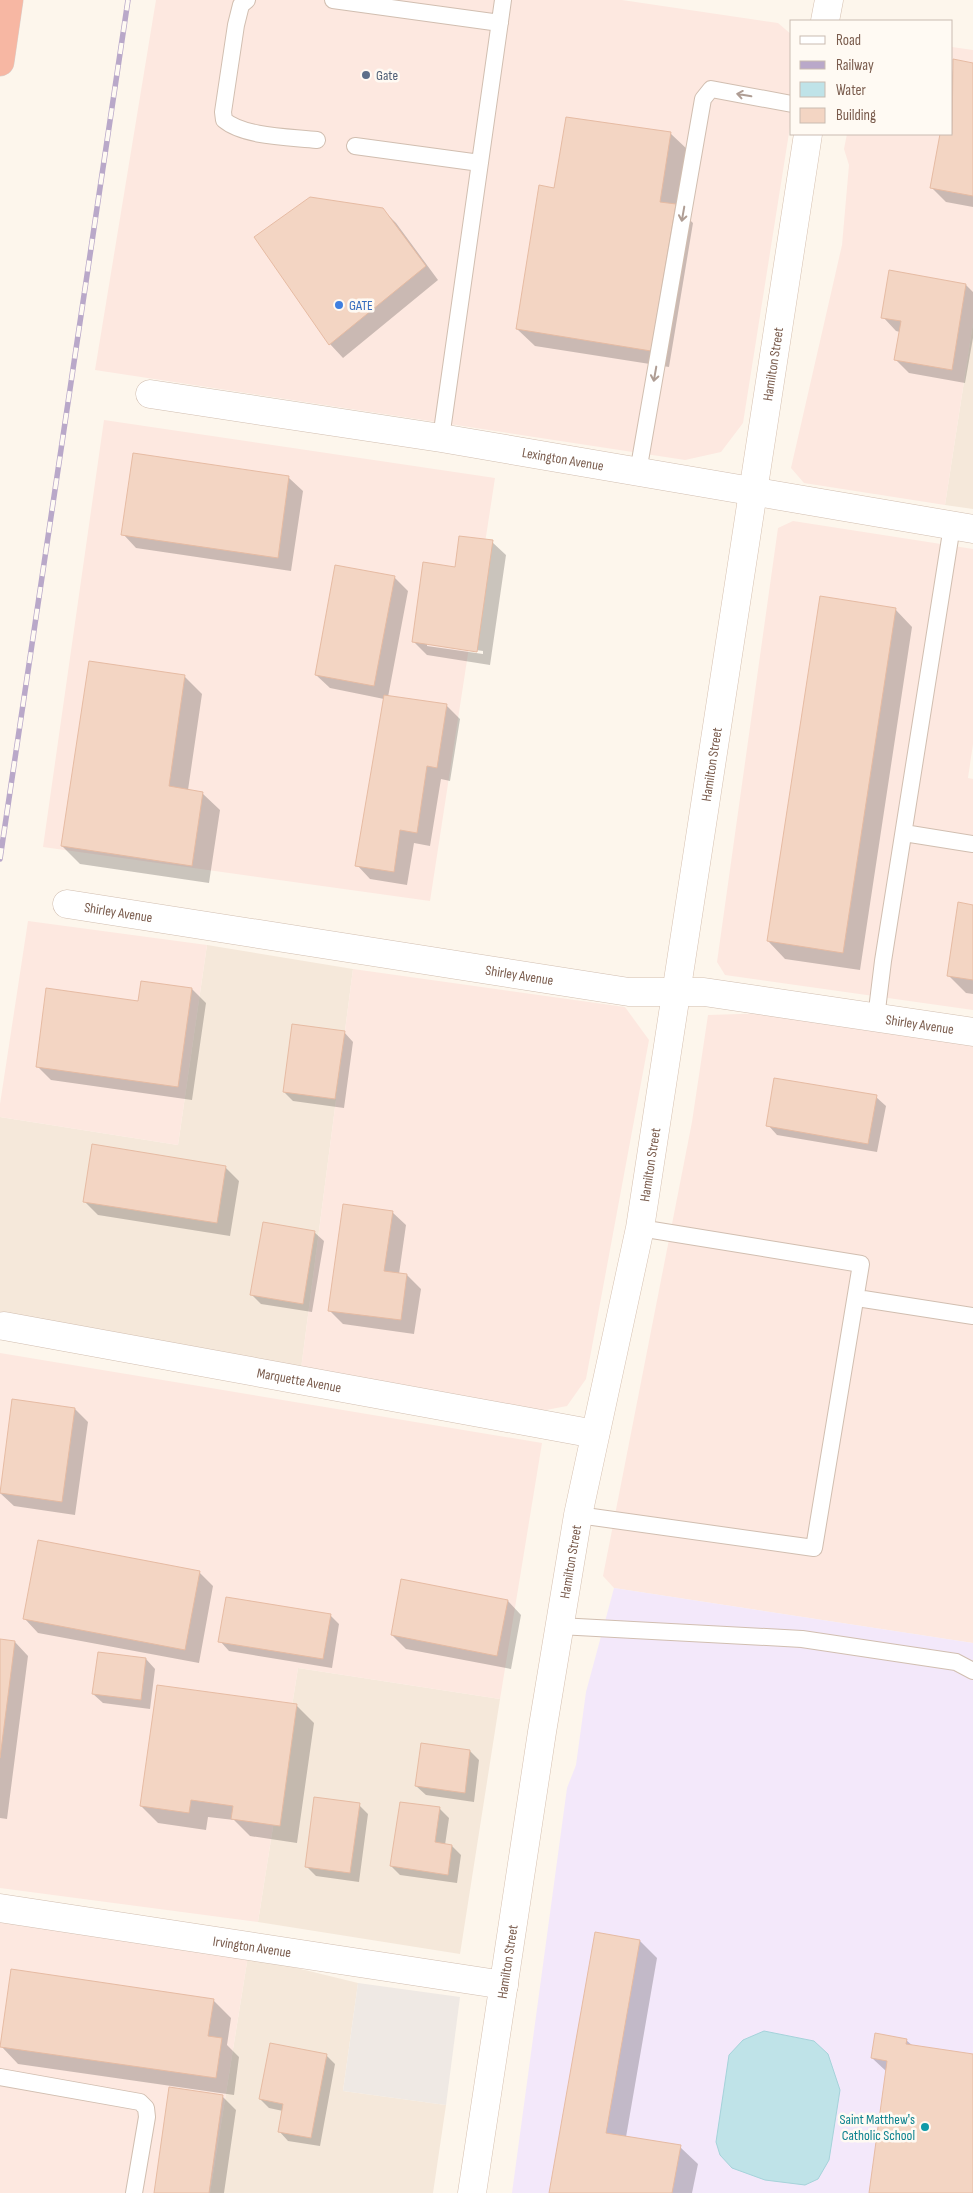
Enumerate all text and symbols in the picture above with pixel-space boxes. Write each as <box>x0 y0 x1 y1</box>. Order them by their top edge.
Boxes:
legend <box>790 20 953 135</box>
text: Road <box>836 31 861 50</box>
text: Railway <box>836 56 874 75</box>
place label: Gate <box>376 67 398 84</box>
marker: Gate <box>360 69 372 81</box>
text: Water <box>836 81 867 100</box>
one-way arrow <box>736 89 752 99</box>
text: Building <box>836 106 876 125</box>
one-way arrow <box>678 206 688 222</box>
place label: GATE <box>349 297 373 314</box>
marker: GATE <box>333 299 345 311</box>
street label: Hamilton Street <box>759 326 787 402</box>
one-way arrow <box>650 366 660 382</box>
street label: Lexington Avenue <box>521 444 605 475</box>
street label: Hamilton Street <box>698 726 726 803</box>
street label: Shirley Avenue <box>83 899 154 926</box>
street label: Shirley Avenue <box>484 962 555 989</box>
street label: Shirley Avenue <box>884 1011 955 1038</box>
street label: Hamilton Street <box>636 1127 664 1203</box>
street label: Marquette Avenue <box>255 1364 343 1396</box>
street label: Hamilton Street <box>556 1524 585 1600</box>
street label: Hamilton Street <box>494 1924 522 2000</box>
street label: Irvington Avenue <box>212 1933 292 1961</box>
place label: Saint Matthew's Catholic School <box>840 2111 915 2144</box>
marker: Saint Matthew's Catholic School <box>919 2121 931 2133</box>

